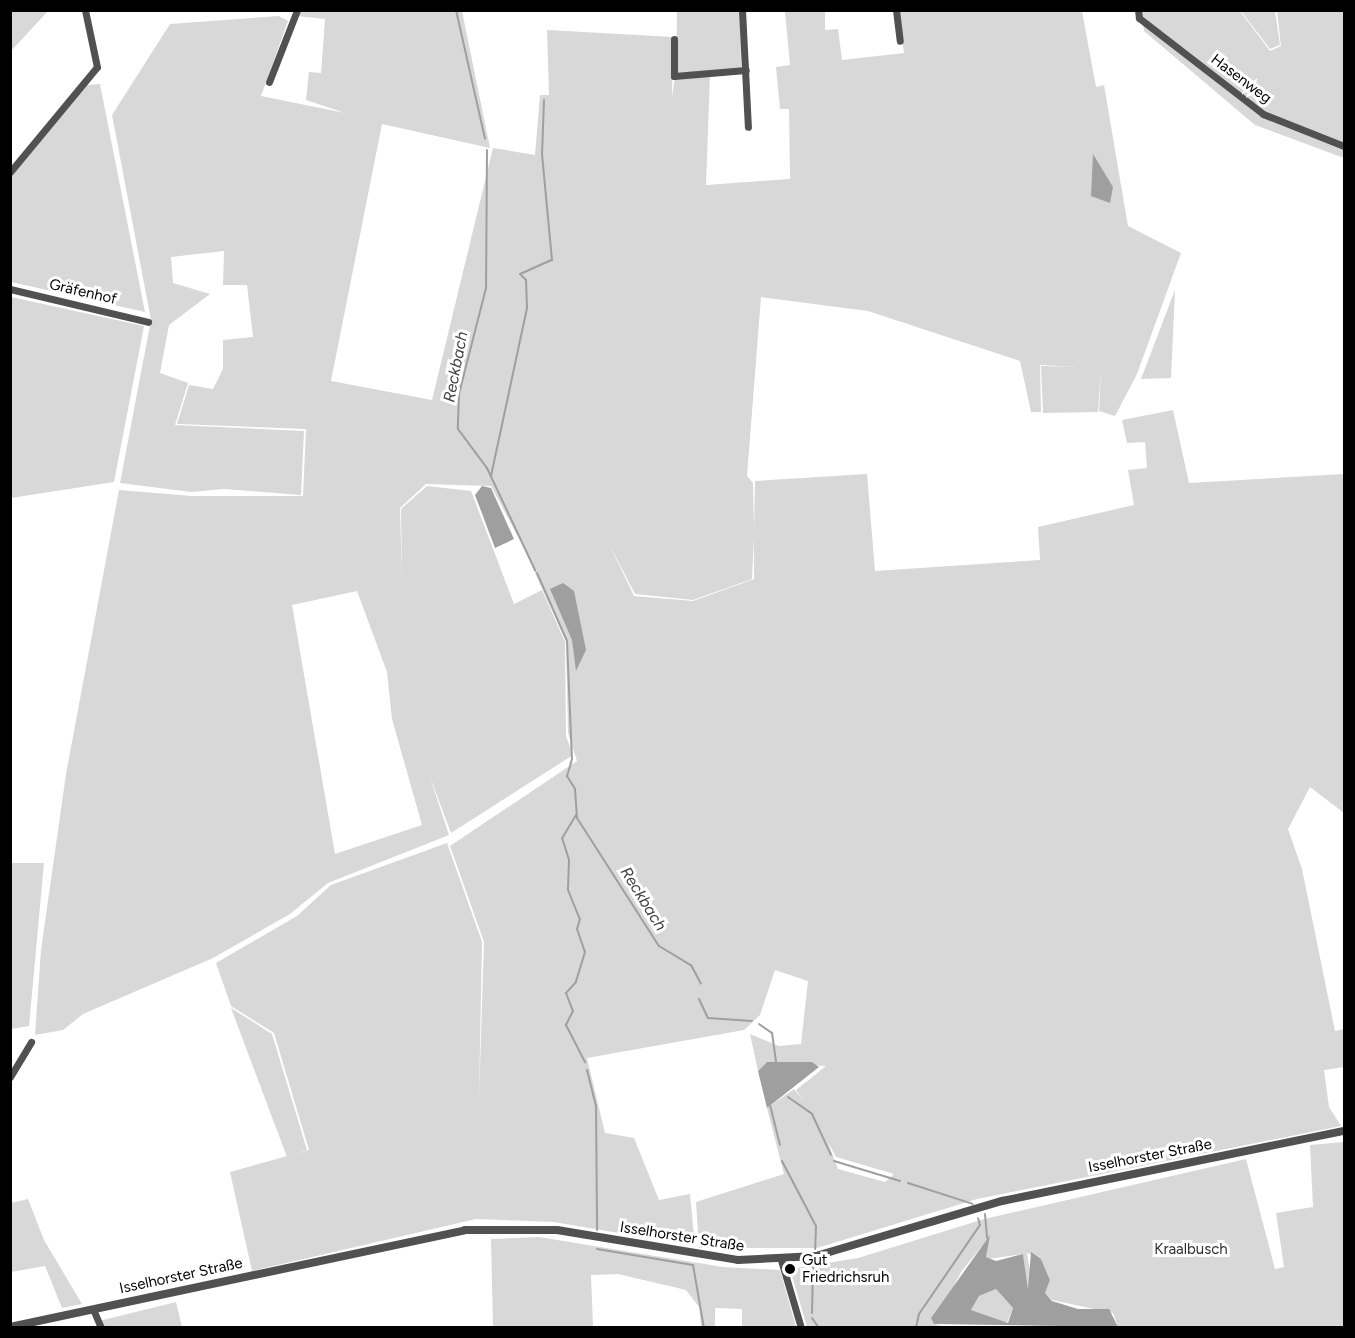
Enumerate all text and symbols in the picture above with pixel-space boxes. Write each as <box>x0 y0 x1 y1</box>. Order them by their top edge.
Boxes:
street label: Hasenweg <box>1207 50 1275 108</box>
street label: Gräfenhof <box>47 275 119 309</box>
water label: Reckbach <box>440 330 472 404</box>
water label: Reckbach <box>616 864 670 934</box>
street label: Isselhorster Straße <box>1087 1135 1213 1177</box>
street label: Isselhorster Straße <box>619 1218 745 1256</box>
park label: Kraalbusch <box>1154 1241 1228 1259</box>
place label: Gut Friedrichsruh <box>802 1251 889 1286</box>
street label: Isselhorster Straße <box>118 1254 244 1298</box>
marker: Gut Friedrichsruh <box>783 1262 797 1276</box>

